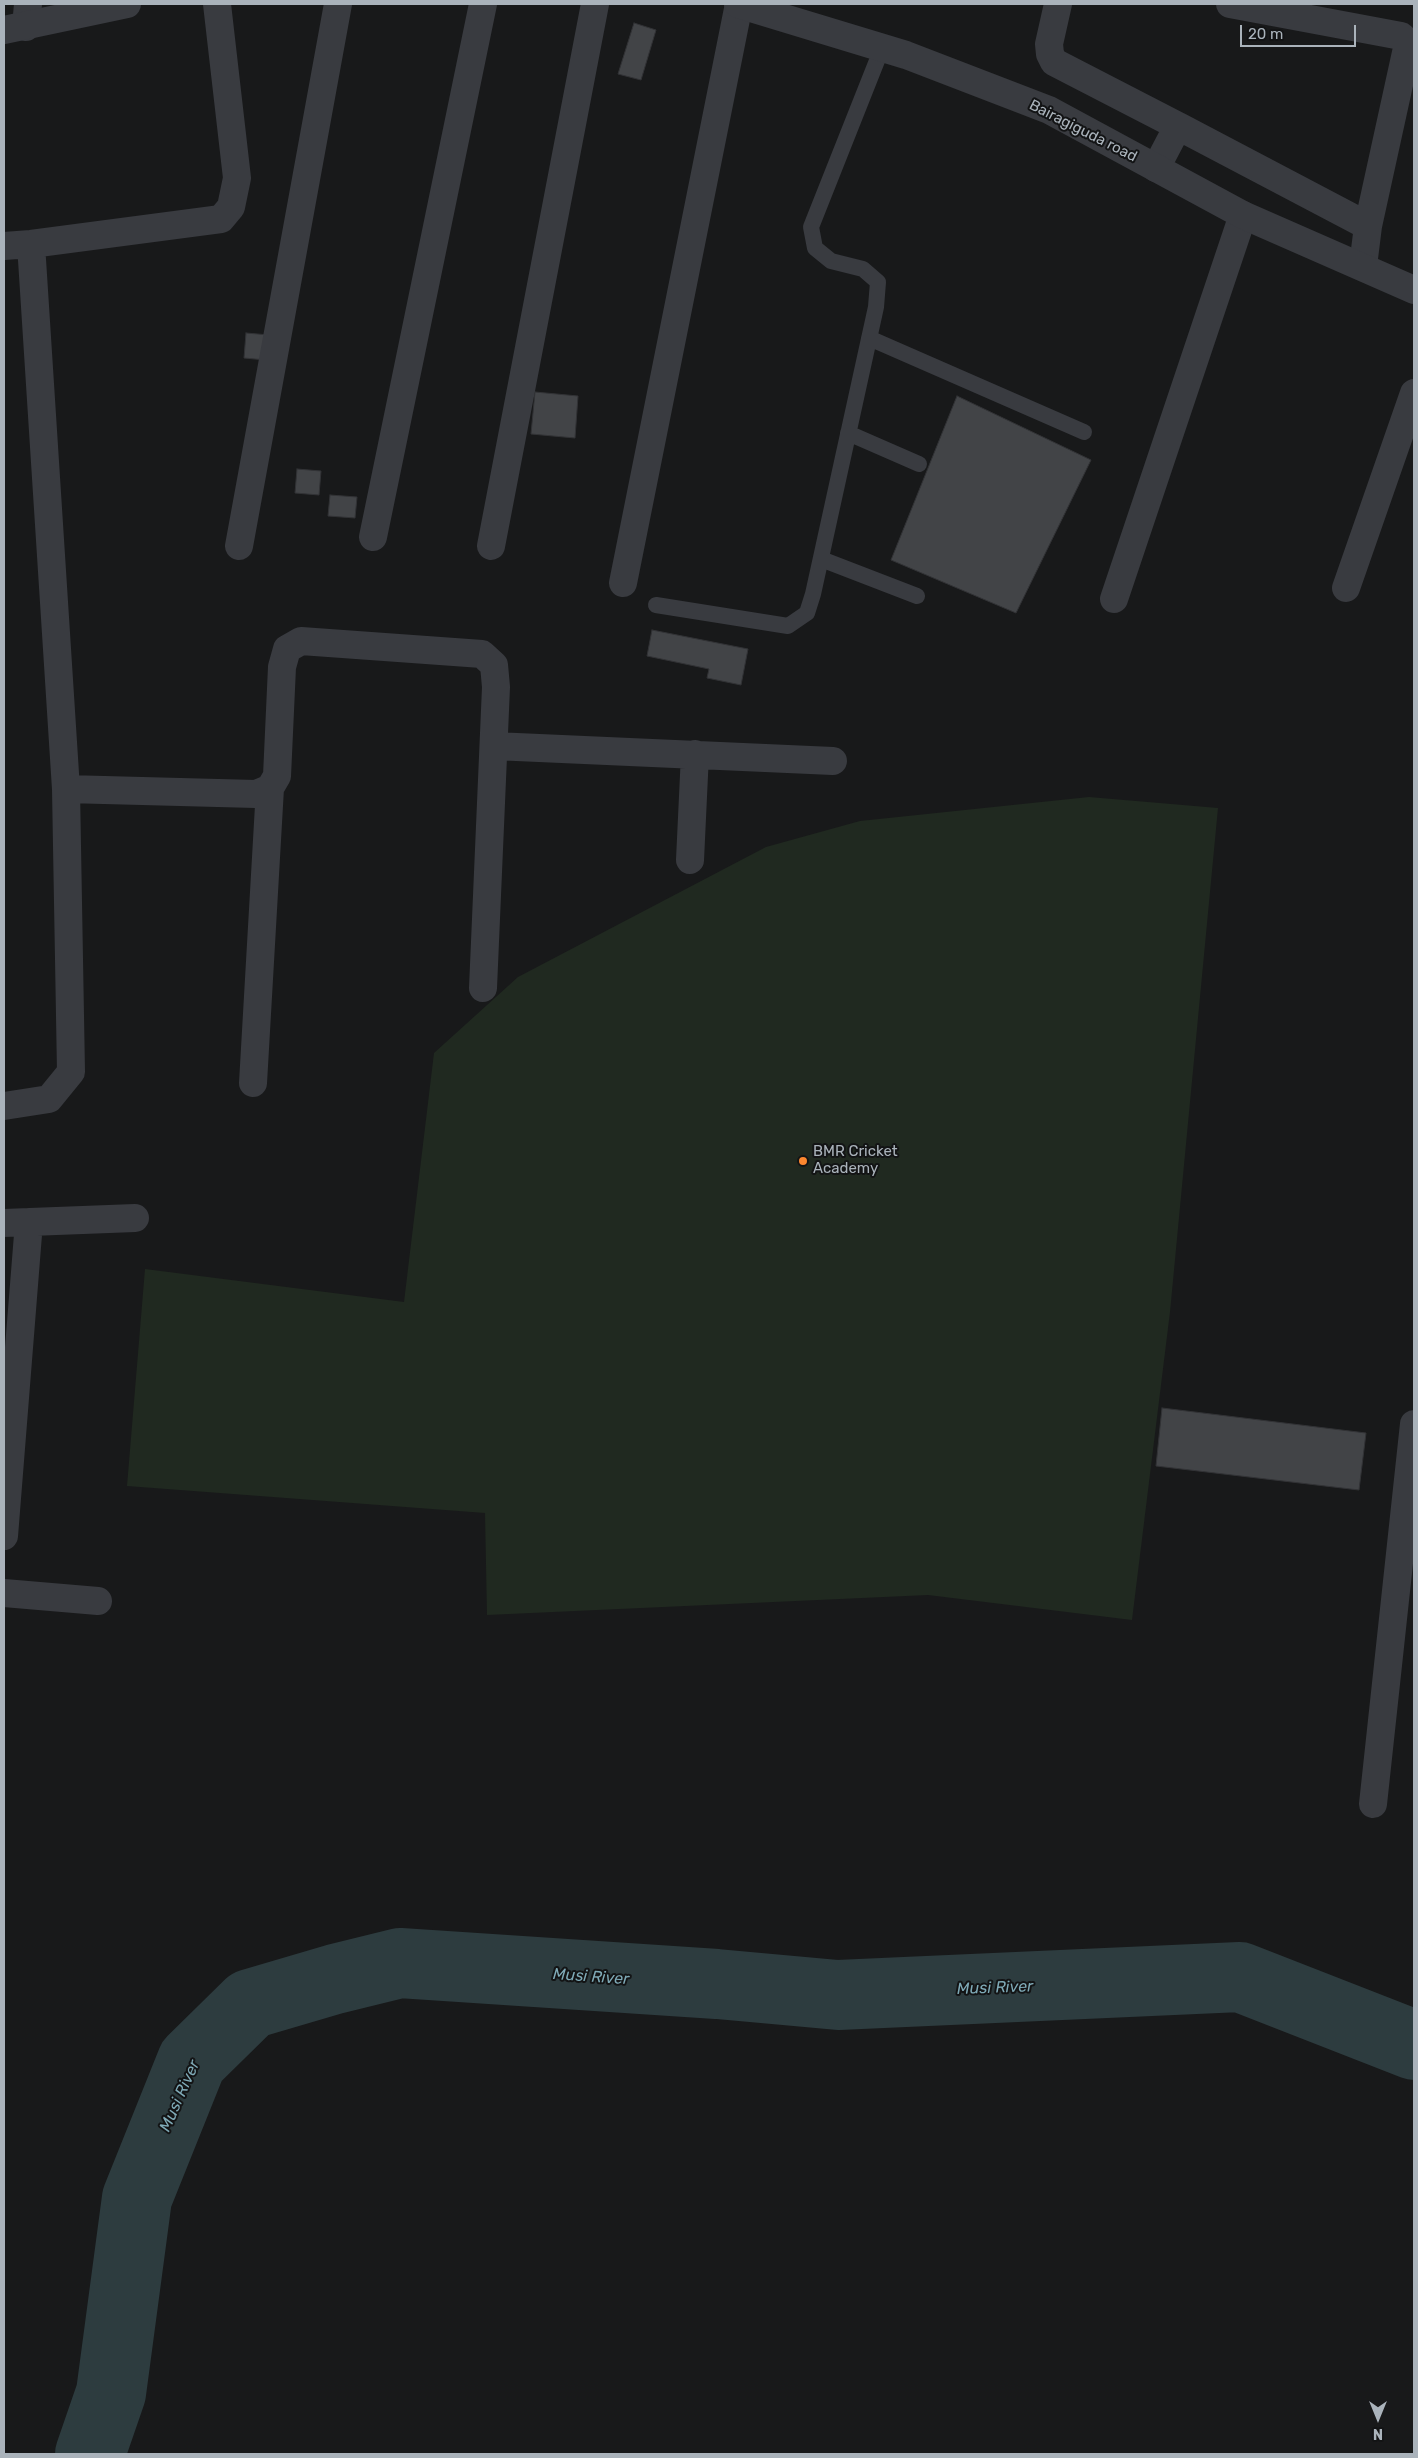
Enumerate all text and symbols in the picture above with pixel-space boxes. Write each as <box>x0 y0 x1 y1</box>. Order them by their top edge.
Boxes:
scale bar <box>1243 15 1359 47</box>
text: 20 m <box>1248 25 1283 43</box>
street label: Bairagiguda road <box>1026 96 1140 166</box>
place label: BMR Cricket Academy <box>813 1143 898 1178</box>
marker: BMR Cricket Academy <box>797 1155 809 1167</box>
water label: Musi River <box>552 1965 630 1989</box>
water label: Musi River <box>956 1977 1034 1999</box>
water label: Musi River <box>156 2057 204 2135</box>
north arrow <box>1353 2393 1403 2443</box>
text: N <box>1373 2425 1383 2442</box>

